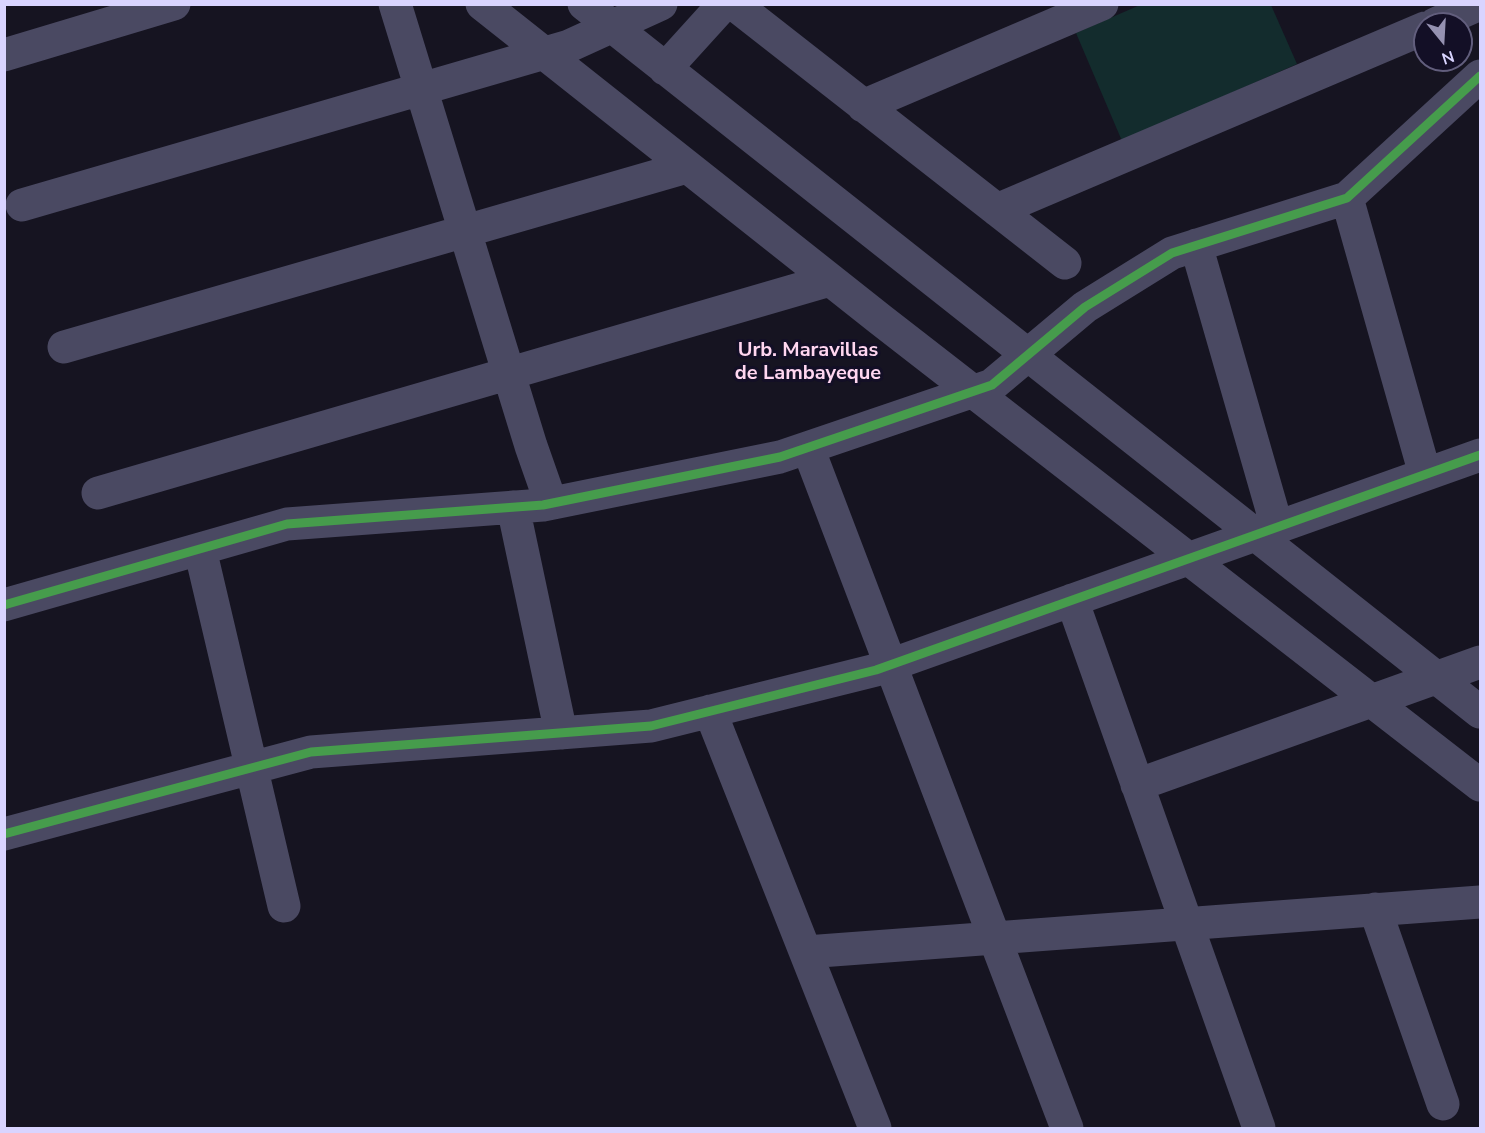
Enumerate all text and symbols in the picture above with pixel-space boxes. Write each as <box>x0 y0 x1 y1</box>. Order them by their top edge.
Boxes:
north arrow <box>1413 12 1473 72</box>
text: N <box>1439 45 1457 70</box>
district label: Urb. Maravillas de Lambayeque <box>735 339 881 386</box>

